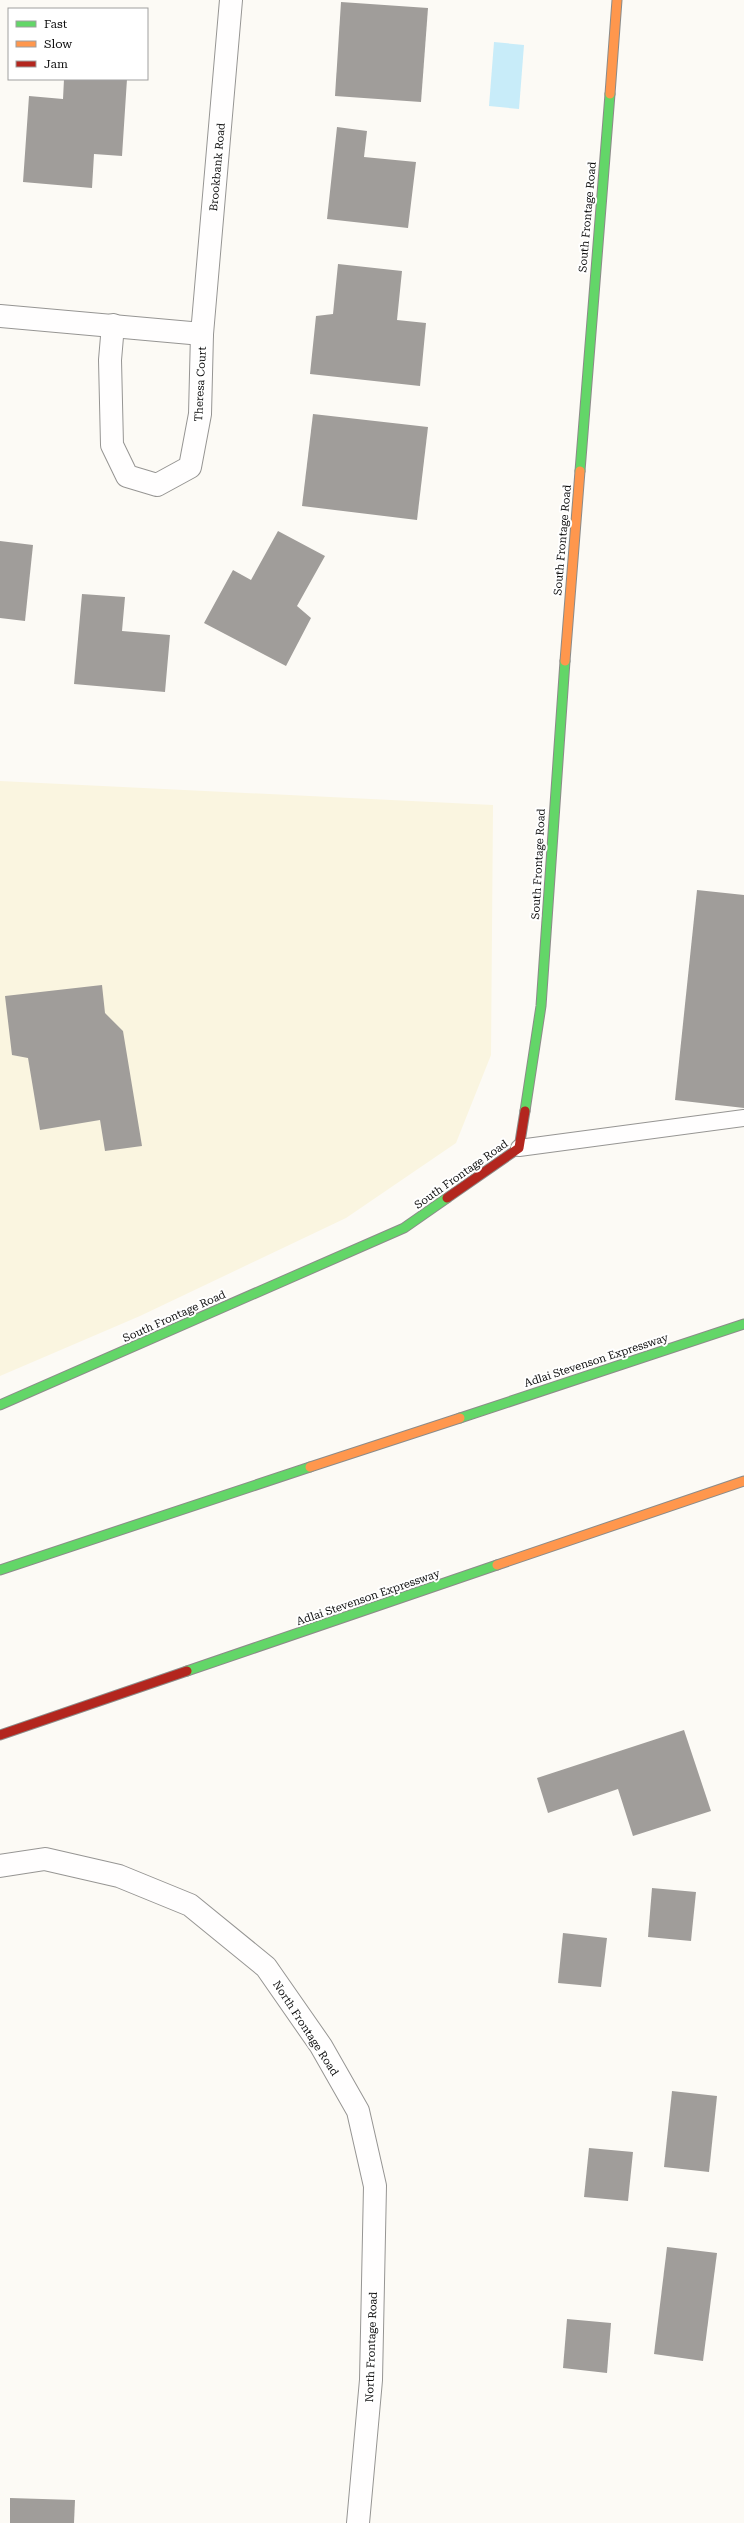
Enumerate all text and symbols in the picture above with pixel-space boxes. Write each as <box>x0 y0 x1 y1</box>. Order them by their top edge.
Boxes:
legend <box>8 8 148 80</box>
text: Fast <box>44 17 68 31</box>
text: Slow <box>44 37 72 51</box>
text: Jam <box>44 57 68 71</box>
street label: Brookbank Road <box>207 122 228 212</box>
street label: South Frontage Road <box>576 161 599 273</box>
street label: Theresa Court <box>192 346 209 422</box>
street label: South Frontage Road <box>551 484 574 596</box>
street label: South Frontage Road <box>529 808 548 920</box>
street label: South Frontage Road <box>412 1137 511 1212</box>
street label: South Frontage Road <box>121 1288 228 1345</box>
street label: Adlai Stevenson Expressway <box>522 1331 670 1390</box>
street label: Adlai Stevenson Expressway <box>295 1567 442 1628</box>
street label: North Frontage Road <box>270 1978 341 2078</box>
street label: North Frontage Road <box>363 2291 380 2403</box>

